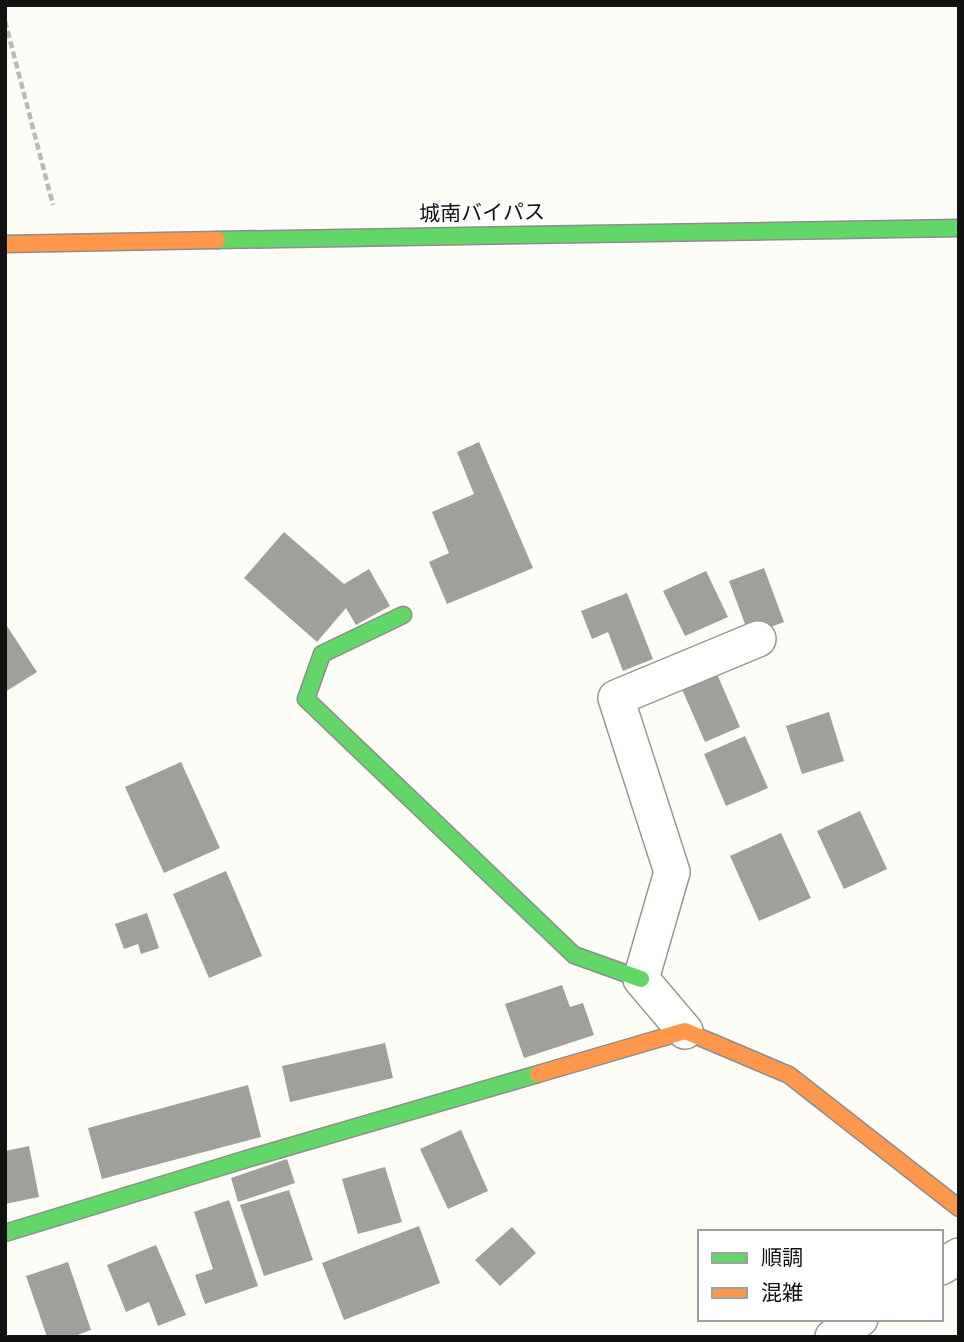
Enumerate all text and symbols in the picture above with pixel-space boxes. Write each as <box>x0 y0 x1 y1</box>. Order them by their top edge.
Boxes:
street label: 城南バイパス <box>419 197 545 231</box>
legend <box>698 1230 943 1321</box>
text: 順調 <box>761 1243 803 1275</box>
text: 混雑 <box>761 1278 803 1310</box>

